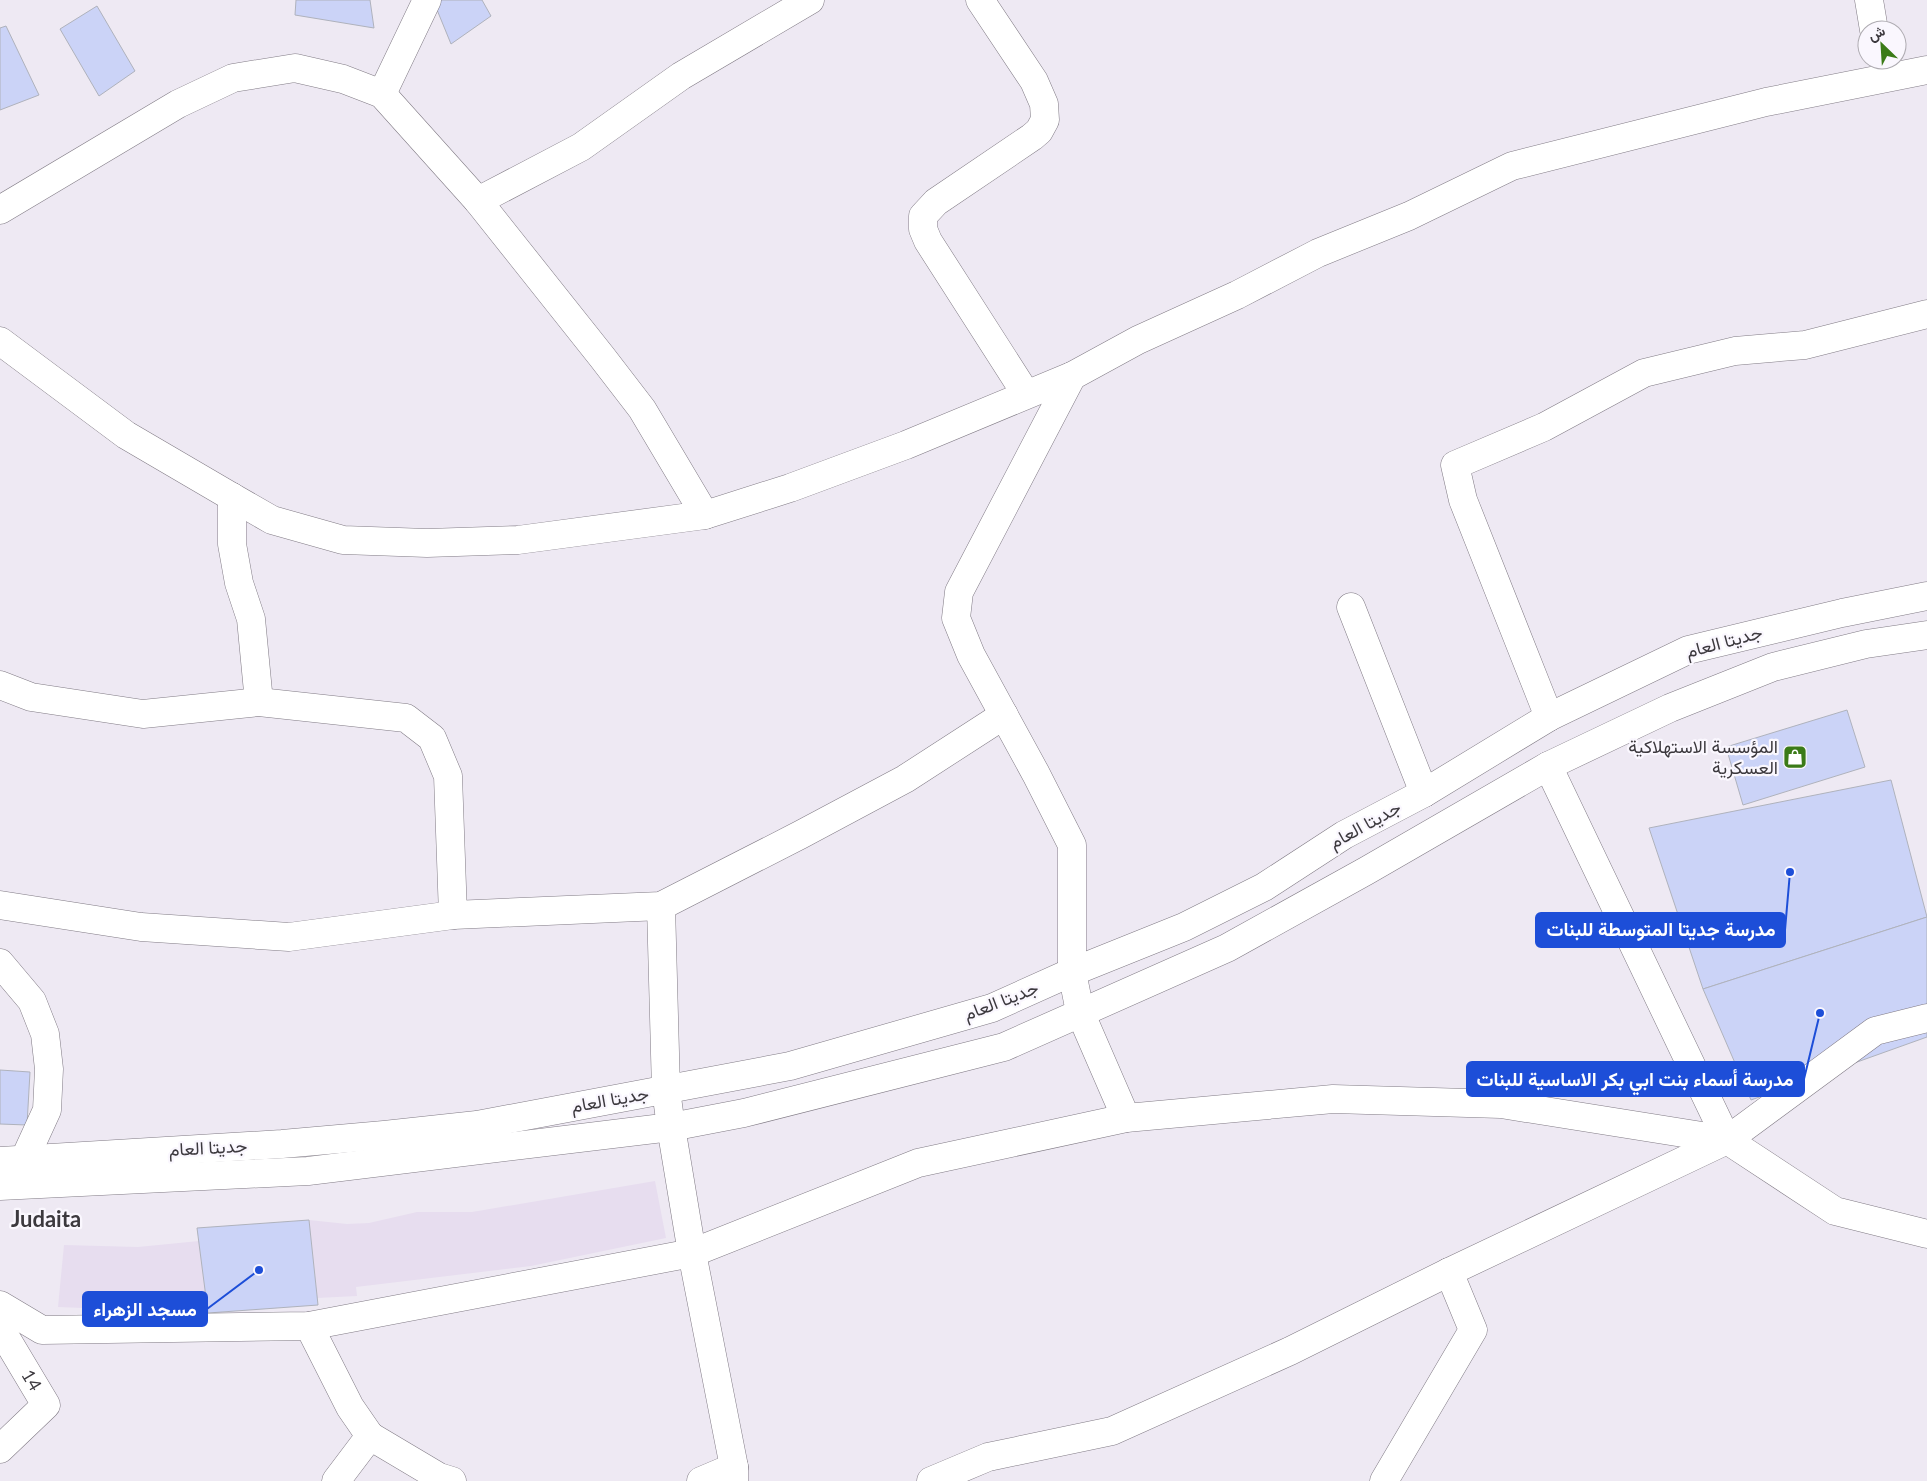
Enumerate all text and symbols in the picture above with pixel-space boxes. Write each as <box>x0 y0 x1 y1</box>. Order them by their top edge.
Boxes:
north arrow <box>1857 20 1907 70</box>
text: ش <box>1865 21 1888 45</box>
street label: جديتا العام <box>1683 620 1765 664</box>
place label: المؤسسة الاستهلاكية العسكرية <box>1628 735 1778 779</box>
shop icon: المؤسسة الاستهلاكية العسكرية <box>1782 744 1808 770</box>
street label: جديتا العام <box>1325 795 1405 855</box>
callout: مدرسة جديتا المتوسطة للبنات <box>1536 913 1785 947</box>
text: مدرسة جديتا المتوسطة للبنات <box>1547 917 1775 942</box>
street label: جديتا العام <box>960 976 1042 1026</box>
callout: مدرسة أسماء بنت ابي بكر الاساسية للبنات <box>1467 1062 1804 1096</box>
text: مدرسة أسماء بنت ابي بكر الاساسية للبنات <box>1476 1067 1794 1096</box>
street label: جديتا العام <box>569 1081 651 1119</box>
street label: جديتا العام <box>168 1134 248 1162</box>
district label: Judaita <box>11 1205 81 1232</box>
callout: مسجد الزهراء <box>83 1292 207 1326</box>
text: مسجد الزهراء <box>93 1297 197 1322</box>
street label: 14 <box>17 1365 47 1394</box>

